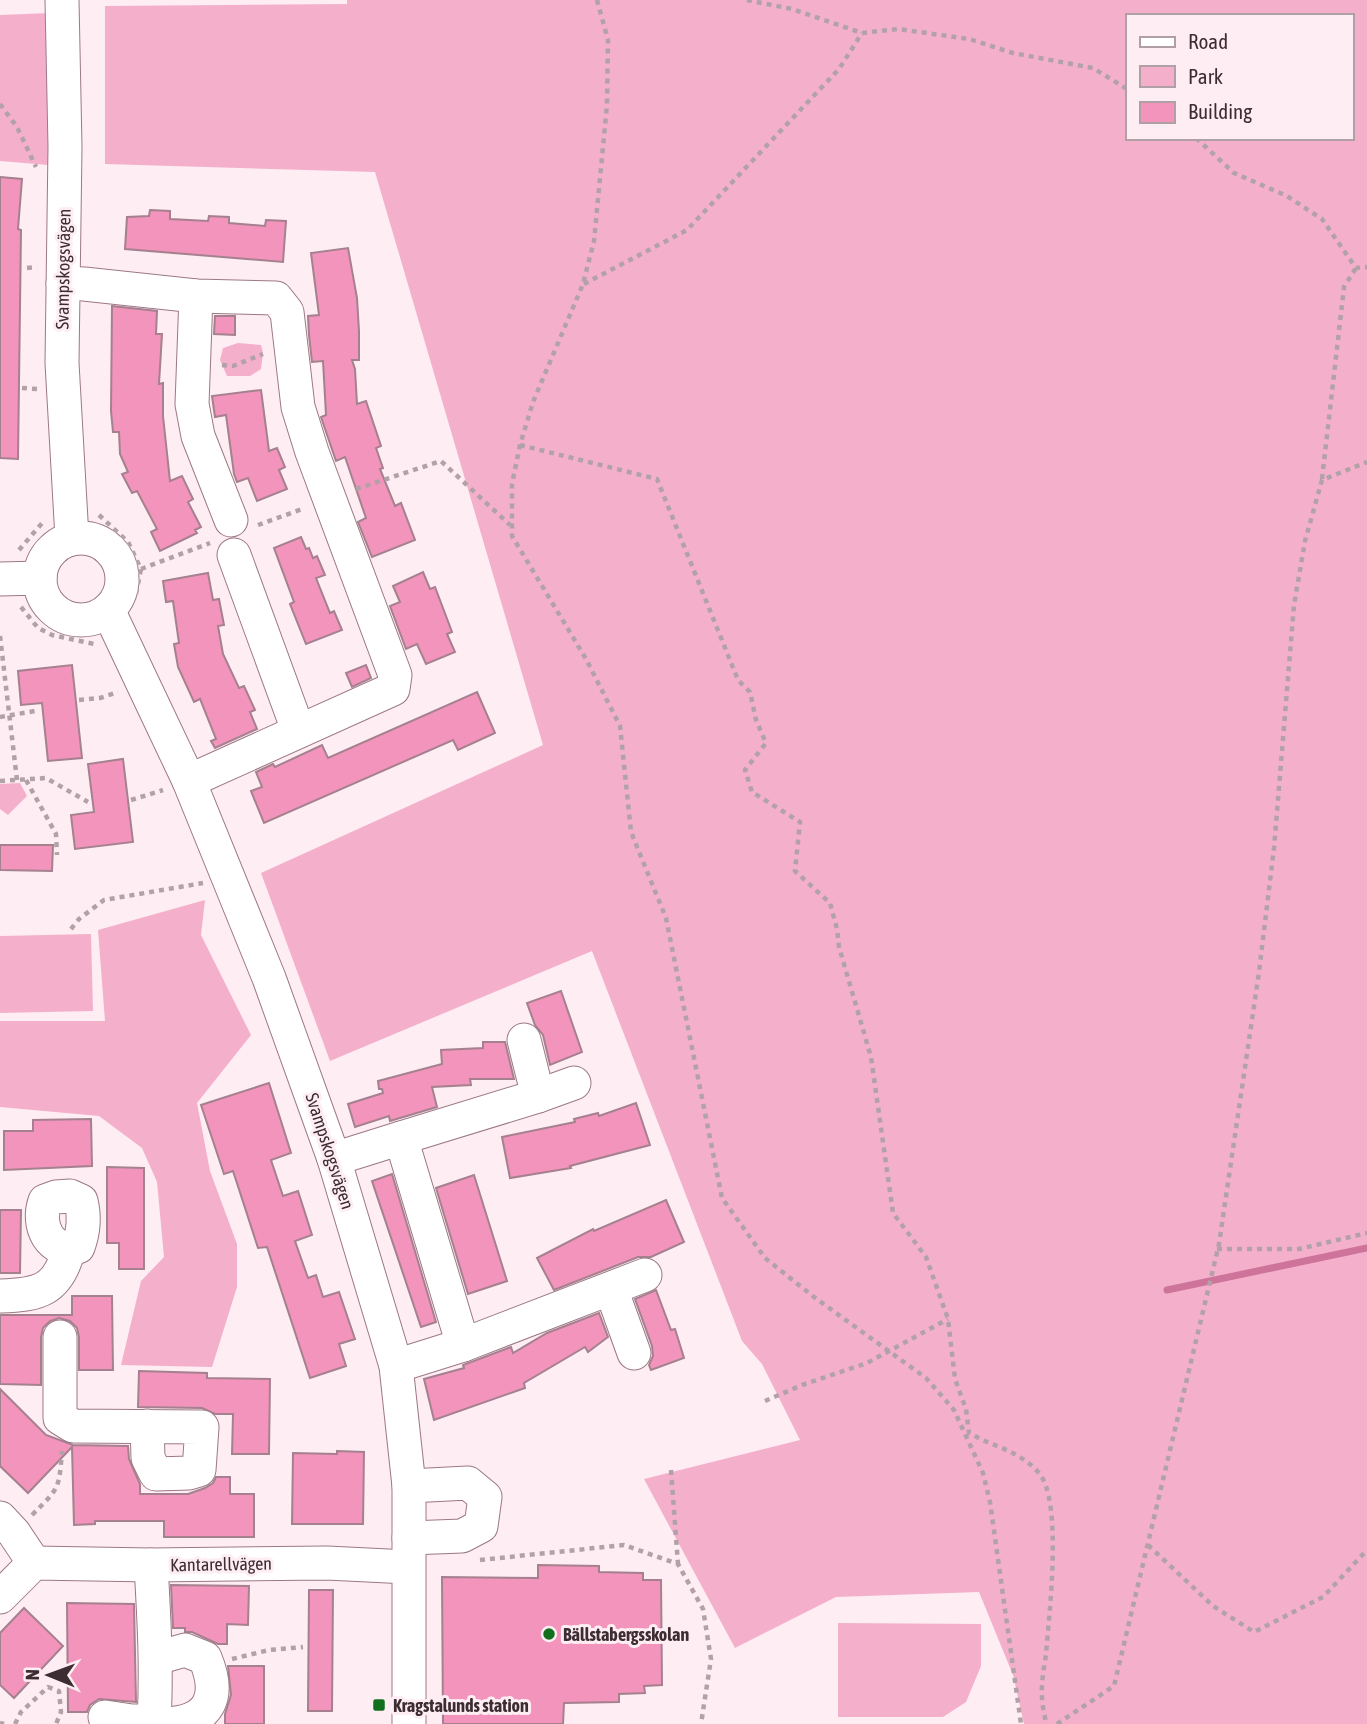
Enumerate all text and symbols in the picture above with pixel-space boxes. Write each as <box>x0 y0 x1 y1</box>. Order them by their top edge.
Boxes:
legend <box>1126 14 1353 140</box>
text: Road <box>1188 29 1228 53</box>
text: Park <box>1188 64 1223 88</box>
text: Building <box>1188 99 1252 123</box>
street label: Svampskogsvägen <box>51 208 75 330</box>
street label: Svampskogsvägen <box>301 1090 359 1212</box>
street label: Kantarellvägen <box>170 1553 272 1575</box>
place label: Bällstabergsskolan <box>563 1624 689 1645</box>
marker: Bällstabergsskolan <box>541 1626 557 1642</box>
north arrow <box>14 1640 84 1710</box>
text: N <box>21 1669 43 1681</box>
place label: Kragstalunds station <box>393 1695 529 1716</box>
marker: Kragstalunds station <box>371 1697 387 1713</box>

